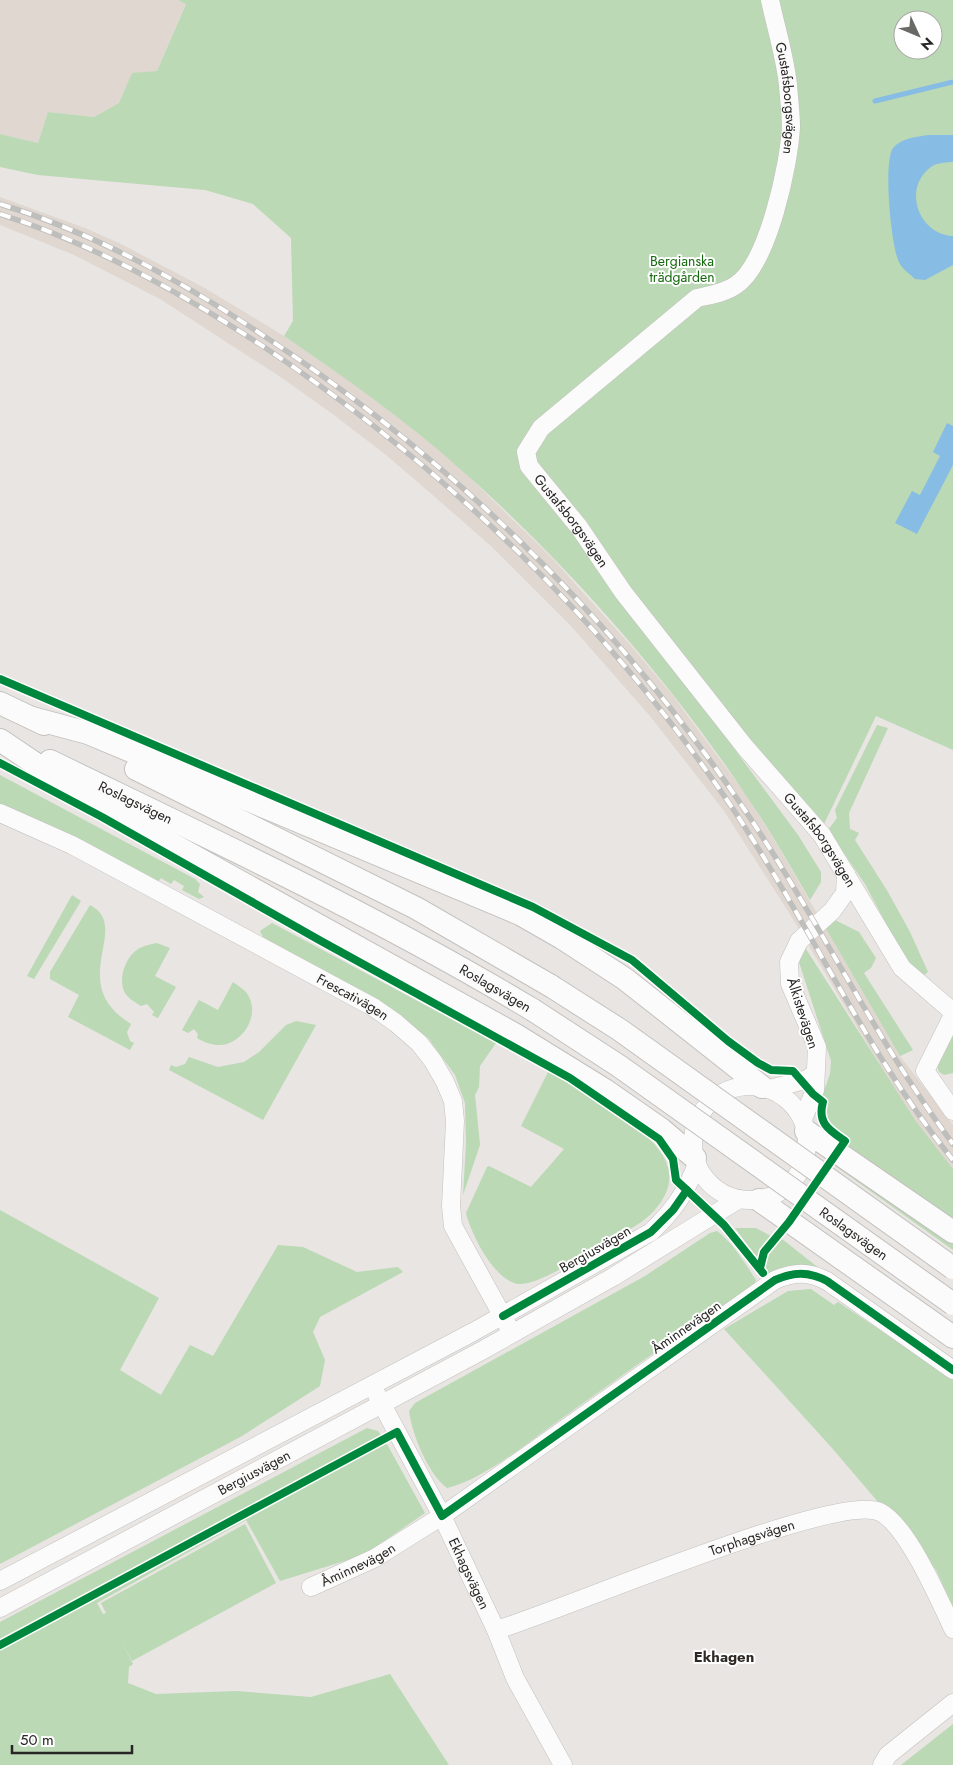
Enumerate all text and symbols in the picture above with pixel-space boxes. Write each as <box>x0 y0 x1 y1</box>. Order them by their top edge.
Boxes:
north arrow <box>893 10 943 60</box>
text: N <box>916 33 938 55</box>
street label: Gustafsborgsvägen <box>770 40 801 156</box>
park label: Bergianska trädgården <box>649 251 715 287</box>
street label: Gustafsborgsvägen <box>529 470 614 571</box>
street label: Roslagsvägen <box>95 776 176 829</box>
street label: Gustafsborgsvägen <box>779 788 861 891</box>
street label: Roslagsvägen <box>456 959 535 1017</box>
street label: Frescativägen <box>313 968 393 1025</box>
street label: Ålkistevägen <box>782 975 824 1051</box>
street label: Roslagsvägen <box>815 1202 892 1265</box>
street label: Bergiusvägen <box>556 1220 634 1278</box>
street label: Åminnevägen <box>647 1296 725 1358</box>
street label: Bergiusvägen <box>214 1445 294 1500</box>
street label: Torphagsvägen <box>706 1514 797 1561</box>
street label: Ekhagsvägen <box>444 1534 495 1613</box>
street label: Åminnevägen <box>317 1538 399 1591</box>
district label: Ekhagen <box>694 1646 754 1668</box>
scale bar <box>12 1722 132 1754</box>
text: 50 m <box>20 1729 54 1751</box>

